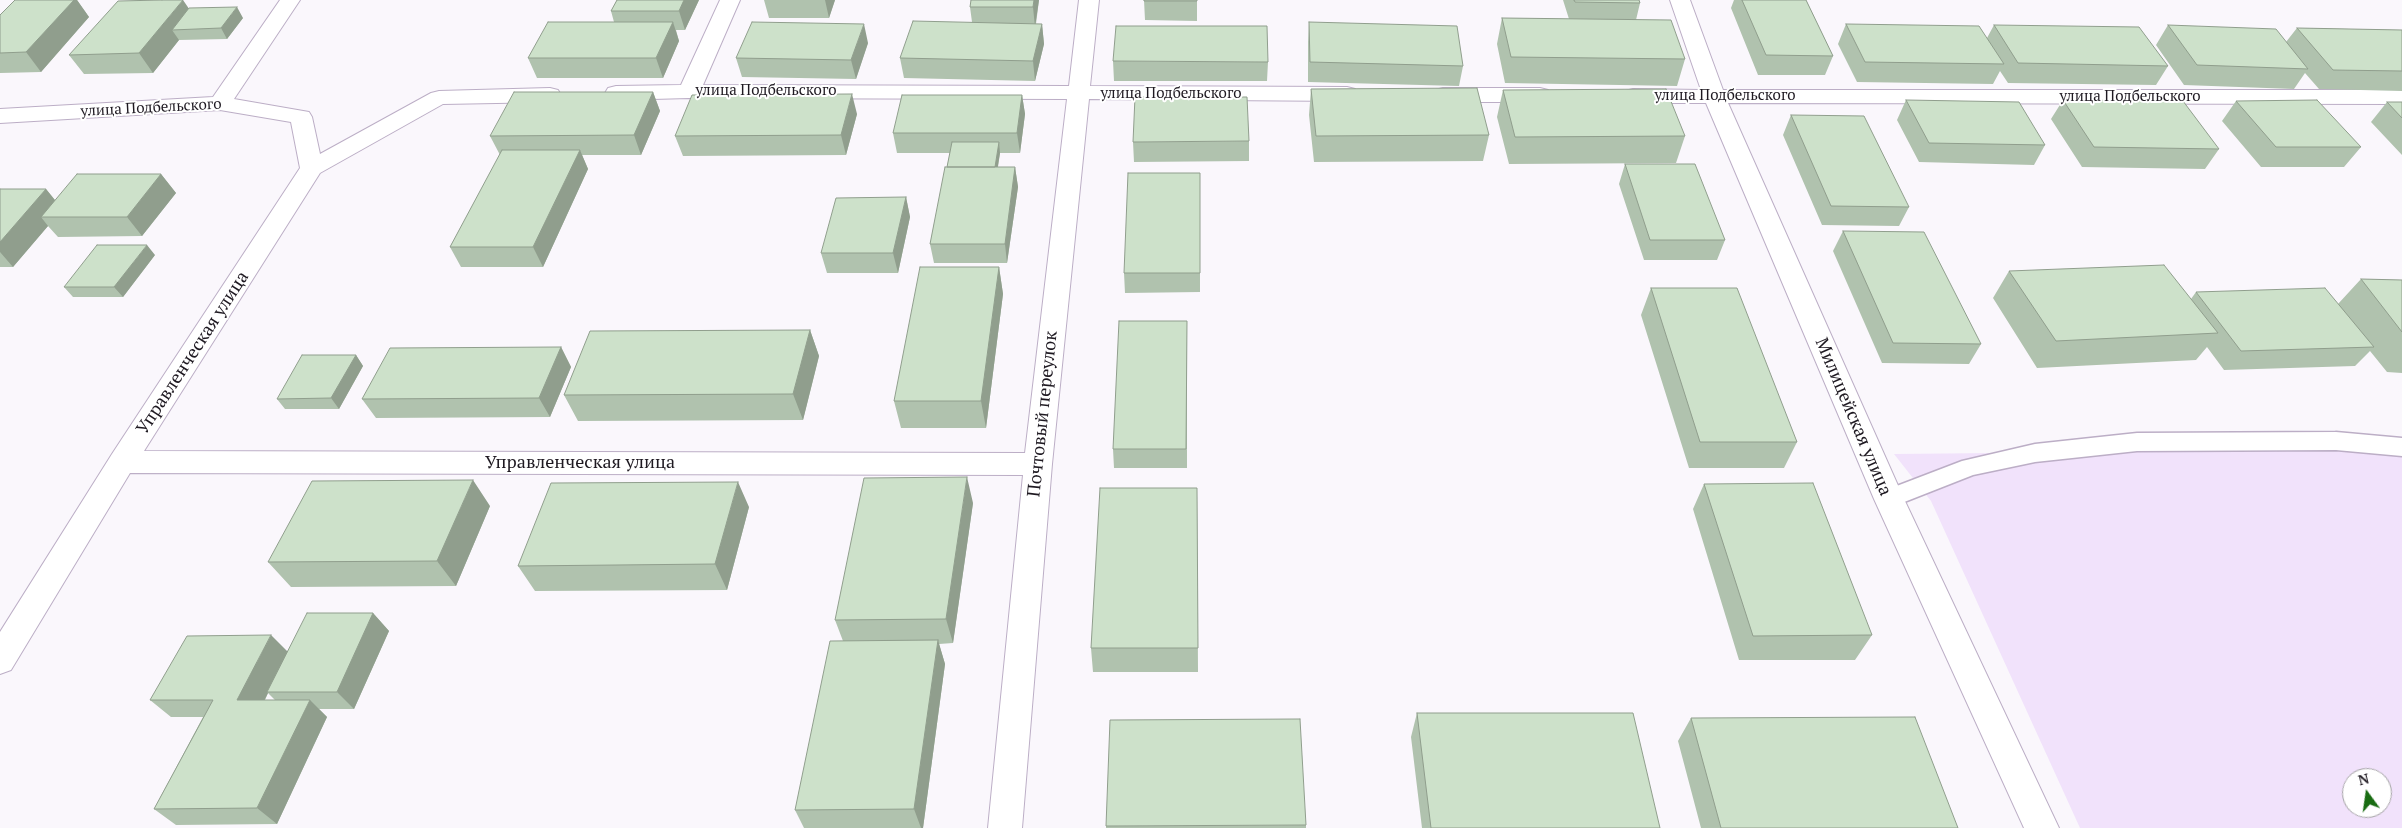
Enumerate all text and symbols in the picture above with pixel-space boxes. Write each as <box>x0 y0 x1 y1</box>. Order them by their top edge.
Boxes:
street label: улица Подбельского <box>695 82 837 100</box>
street label: улица Подбельского <box>1100 85 1242 103</box>
street label: улица Подбельского <box>1654 87 1796 105</box>
street label: улица Подбельского <box>2059 88 2201 106</box>
street label: улица Подбельского <box>80 95 222 121</box>
street label: Управленческая улица <box>132 267 254 439</box>
street label: Почтовый переулок <box>1024 330 1062 498</box>
street label: Милицейская улица <box>1810 335 1896 499</box>
street label: Управленческая улица <box>485 452 675 474</box>
north arrow <box>2342 768 2392 818</box>
text: N <box>2356 768 2371 789</box>

